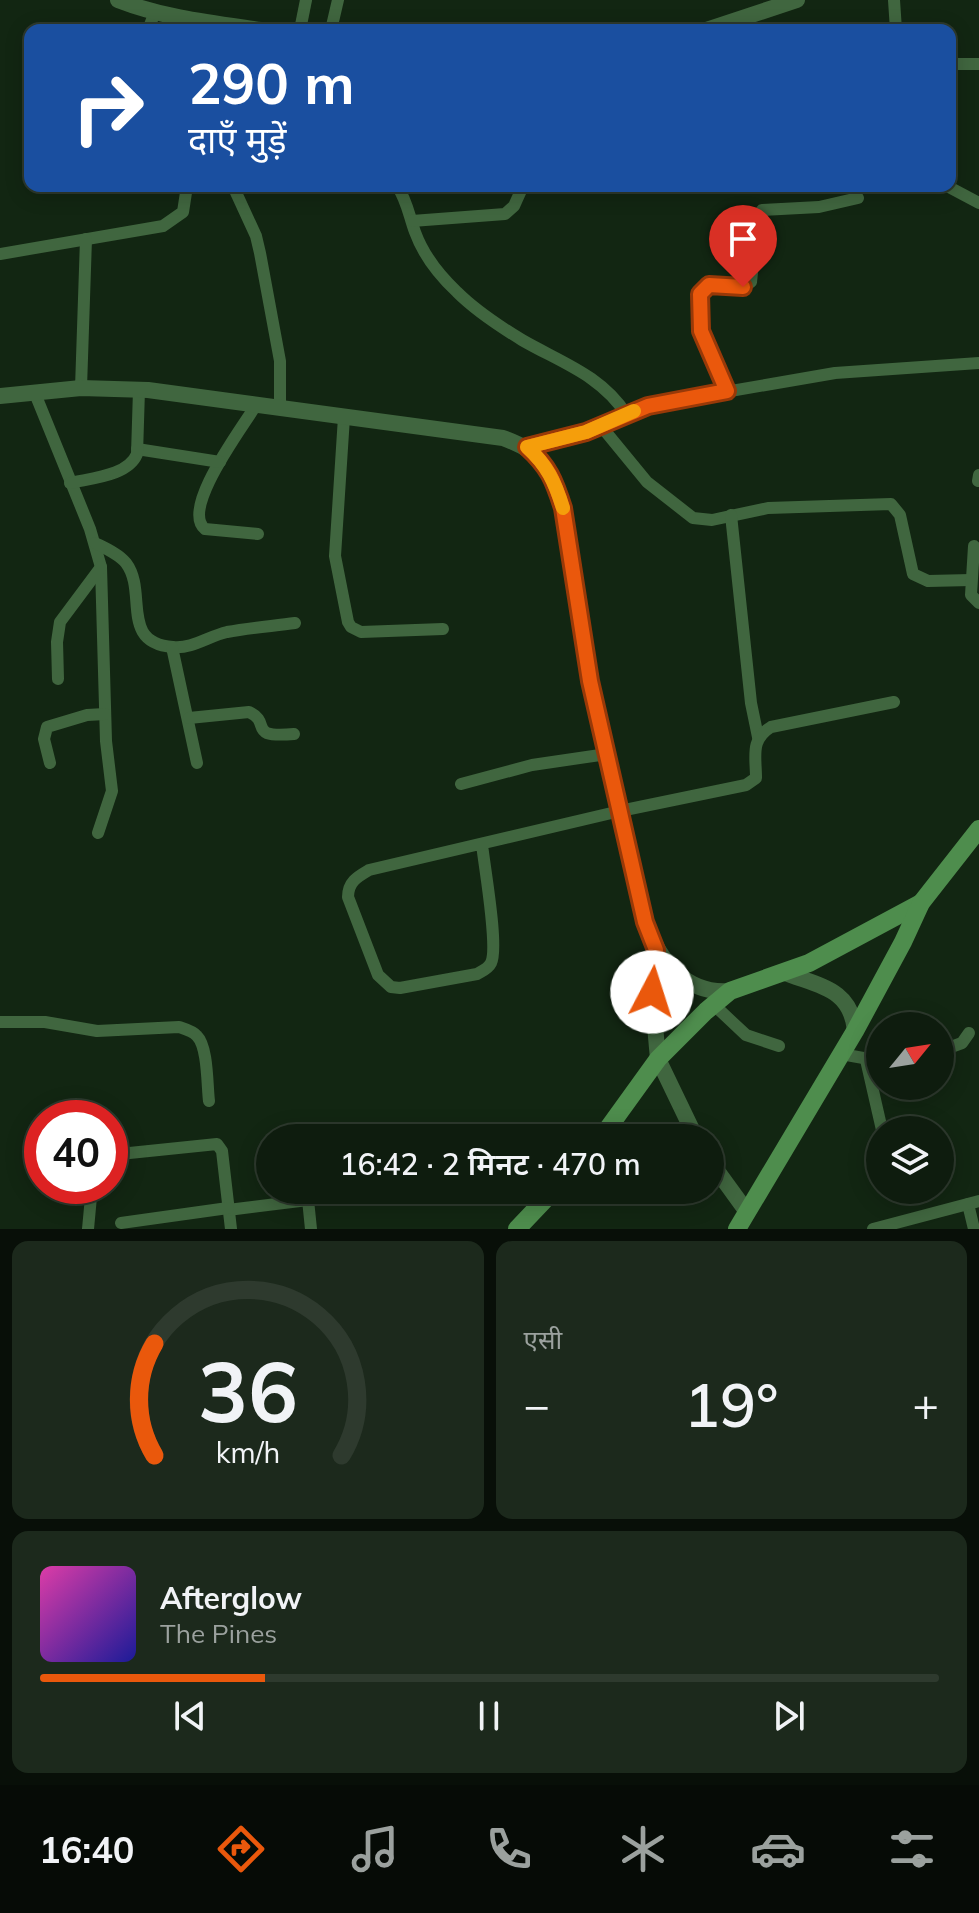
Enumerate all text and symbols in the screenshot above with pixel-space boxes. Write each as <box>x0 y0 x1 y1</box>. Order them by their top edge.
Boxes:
text: 290 m <box>188 48 355 118</box>
icon: right <box>56 56 160 160</box>
text: दाएँ मुड़ें <box>188 117 287 162</box>
pin <box>709 205 777 287</box>
icon: arrive <box>721 217 765 261</box>
position arrow <box>610 950 694 1034</box>
north arrow <box>866 1012 954 1100</box>
map controls <box>866 1012 954 1204</box>
speed limit sign: 40 <box>24 1100 128 1204</box>
button: layers <box>866 1116 954 1204</box>
text: 16:42 · 2 मिनट · 470 m <box>339 1145 641 1183</box>
text: एसी <box>524 1323 562 1356</box>
text: 36 <box>198 1338 298 1443</box>
text: 19° <box>684 1367 779 1442</box>
text: − <box>524 1377 550 1432</box>
text: + <box>913 1377 939 1432</box>
text: km/h <box>215 1434 280 1470</box>
text: Afterglow <box>160 1579 302 1617</box>
text: The Pines <box>160 1617 277 1650</box>
icon: previous <box>168 1694 212 1738</box>
icon: pause <box>467 1694 511 1738</box>
icon: next <box>767 1694 811 1738</box>
icon: directions <box>213 1821 269 1877</box>
icon: music <box>347 1821 403 1877</box>
icon: phone <box>481 1821 537 1877</box>
icon: climate <box>615 1821 671 1877</box>
icon: car <box>750 1821 806 1877</box>
icon: filters <box>884 1821 940 1877</box>
text: 16:40 <box>39 1827 134 1872</box>

